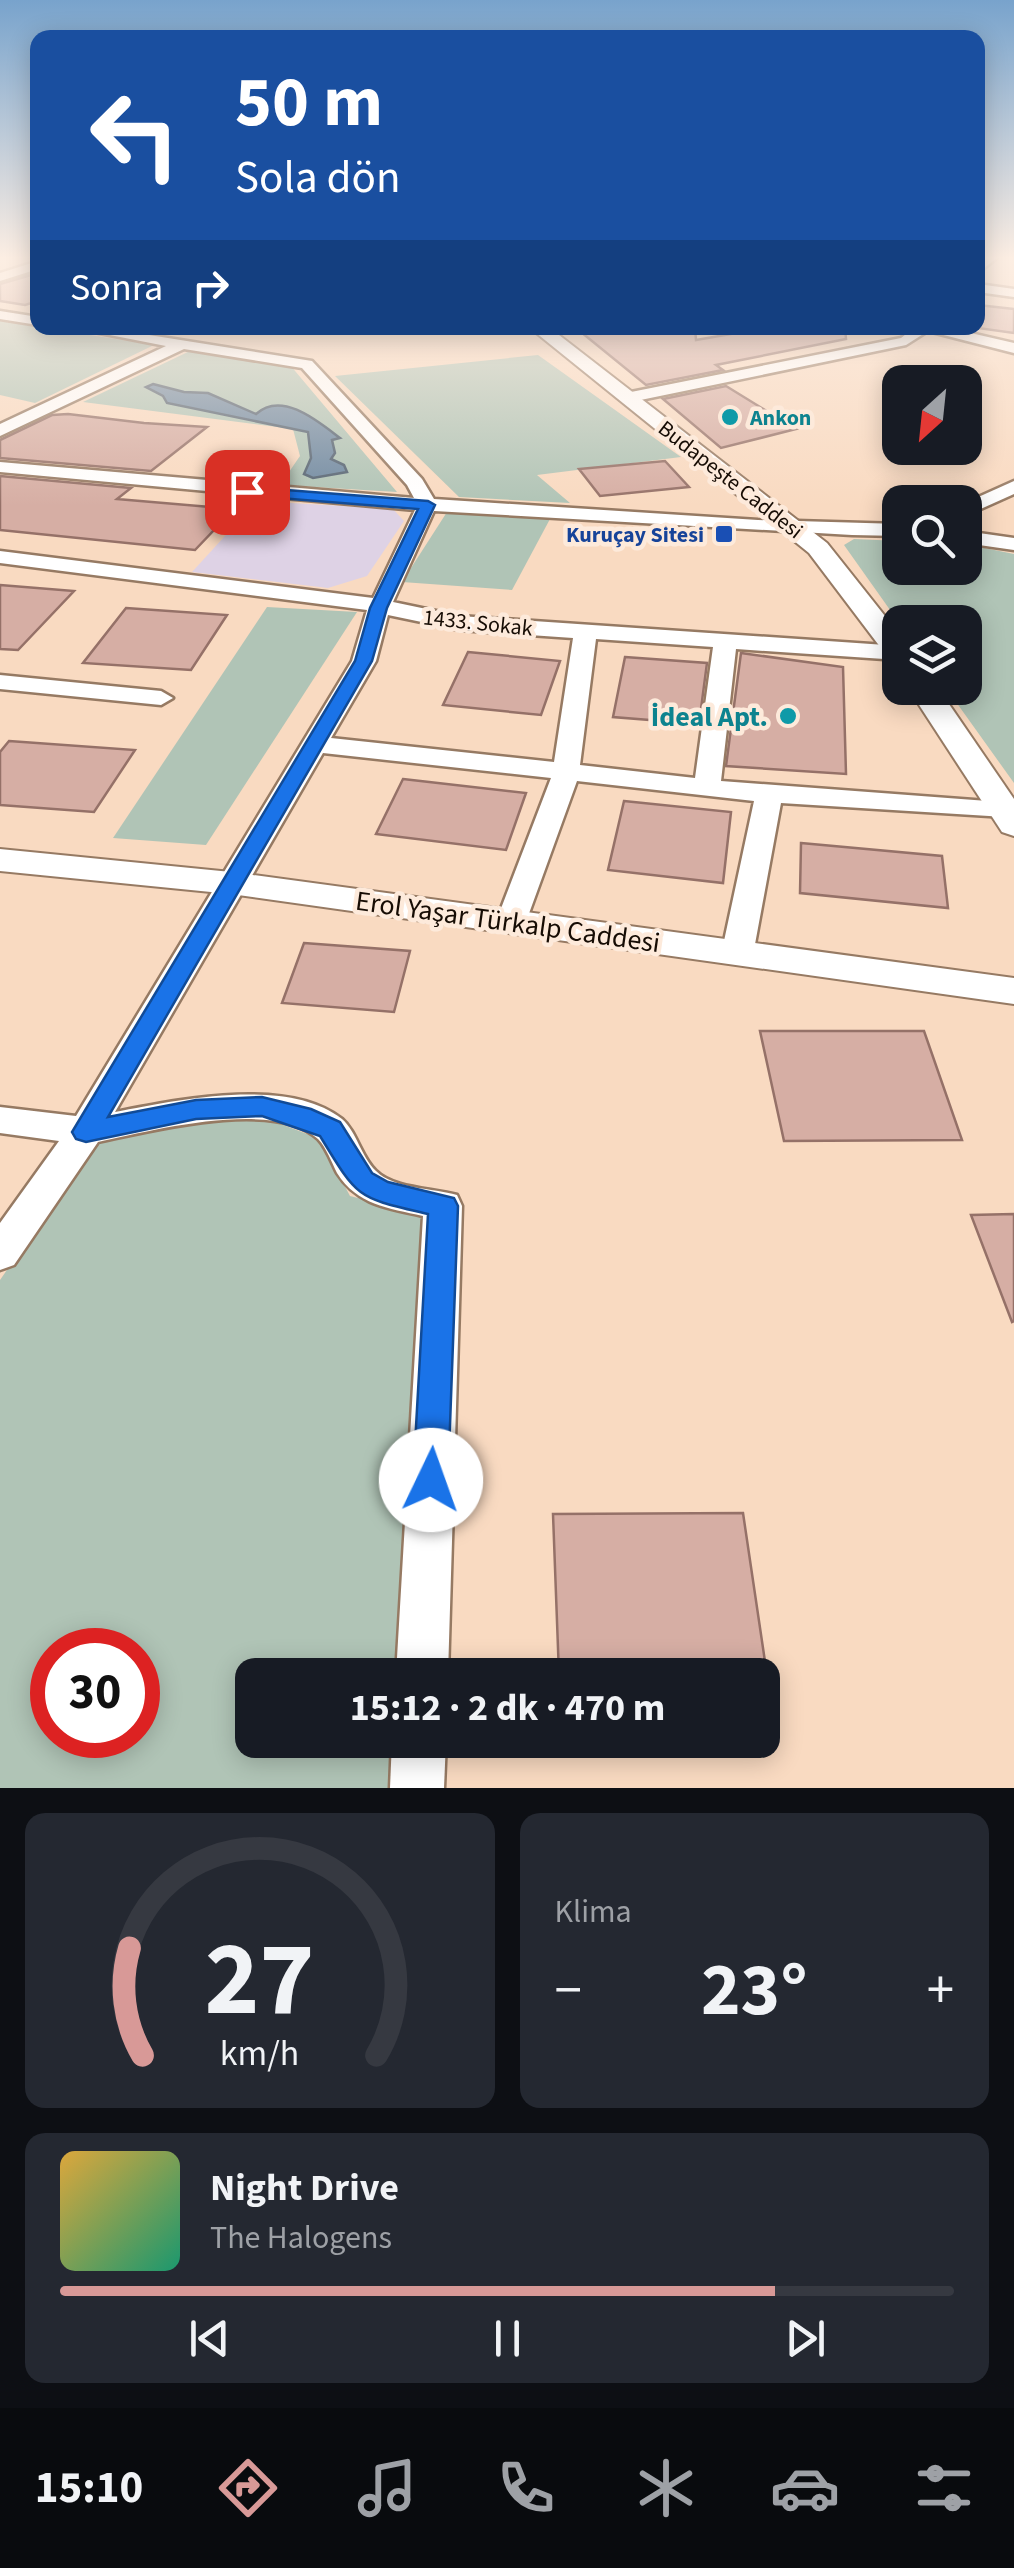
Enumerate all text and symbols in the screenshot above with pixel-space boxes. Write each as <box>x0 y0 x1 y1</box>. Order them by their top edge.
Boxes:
text: 50 m <box>235 53 383 153</box>
icon: left <box>70 70 200 200</box>
text: Sola dön <box>235 146 401 210</box>
icon: right <box>183 260 238 315</box>
text: Sonra <box>70 261 163 315</box>
north arrow <box>882 365 982 465</box>
map controls <box>882 365 982 705</box>
place label: Ankon <box>749 402 811 434</box>
marker: Ankon <box>719 406 741 428</box>
street label: Budapeşte Caddesi <box>651 413 810 547</box>
pin <box>205 450 290 535</box>
icon: arrive <box>220 465 275 520</box>
button: search <box>882 485 982 585</box>
place label: Kuruçay Sitesi <box>566 519 704 551</box>
marker: Kuruçay Sitesi <box>713 523 735 545</box>
street label: 1433. Sokak <box>422 601 534 645</box>
button: layers <box>882 605 982 705</box>
place label: İdeal Apt. <box>651 697 768 737</box>
marker: İdeal Apt. <box>777 705 799 727</box>
street label: Erol Yaşar Türkalp Caddesi <box>353 881 663 963</box>
position arrow <box>379 1428 483 1532</box>
speed limit sign: 30 <box>30 1628 160 1758</box>
text: 15:12 · 2 dk · 470 m <box>350 1681 665 1735</box>
text: Klima <box>555 1889 632 1935</box>
text: 27 <box>205 1907 315 2055</box>
text: 23° <box>701 1937 808 2044</box>
text: − <box>555 1952 582 2030</box>
text: + <box>927 1952 954 2030</box>
text: km/h <box>220 2028 299 2079</box>
text: Night Drive <box>210 2161 399 2215</box>
text: The Halogens <box>210 2215 392 2261</box>
icon: previous <box>182 2311 237 2366</box>
icon: pause <box>480 2311 535 2366</box>
icon: next <box>778 2311 833 2366</box>
icon: directions <box>213 2453 283 2523</box>
icon: music <box>352 2453 422 2523</box>
icon: phone <box>491 2453 561 2523</box>
icon: climate <box>631 2453 701 2523</box>
icon: car <box>770 2453 840 2523</box>
icon: filters <box>909 2453 979 2523</box>
text: 15:10 <box>35 2456 143 2520</box>

